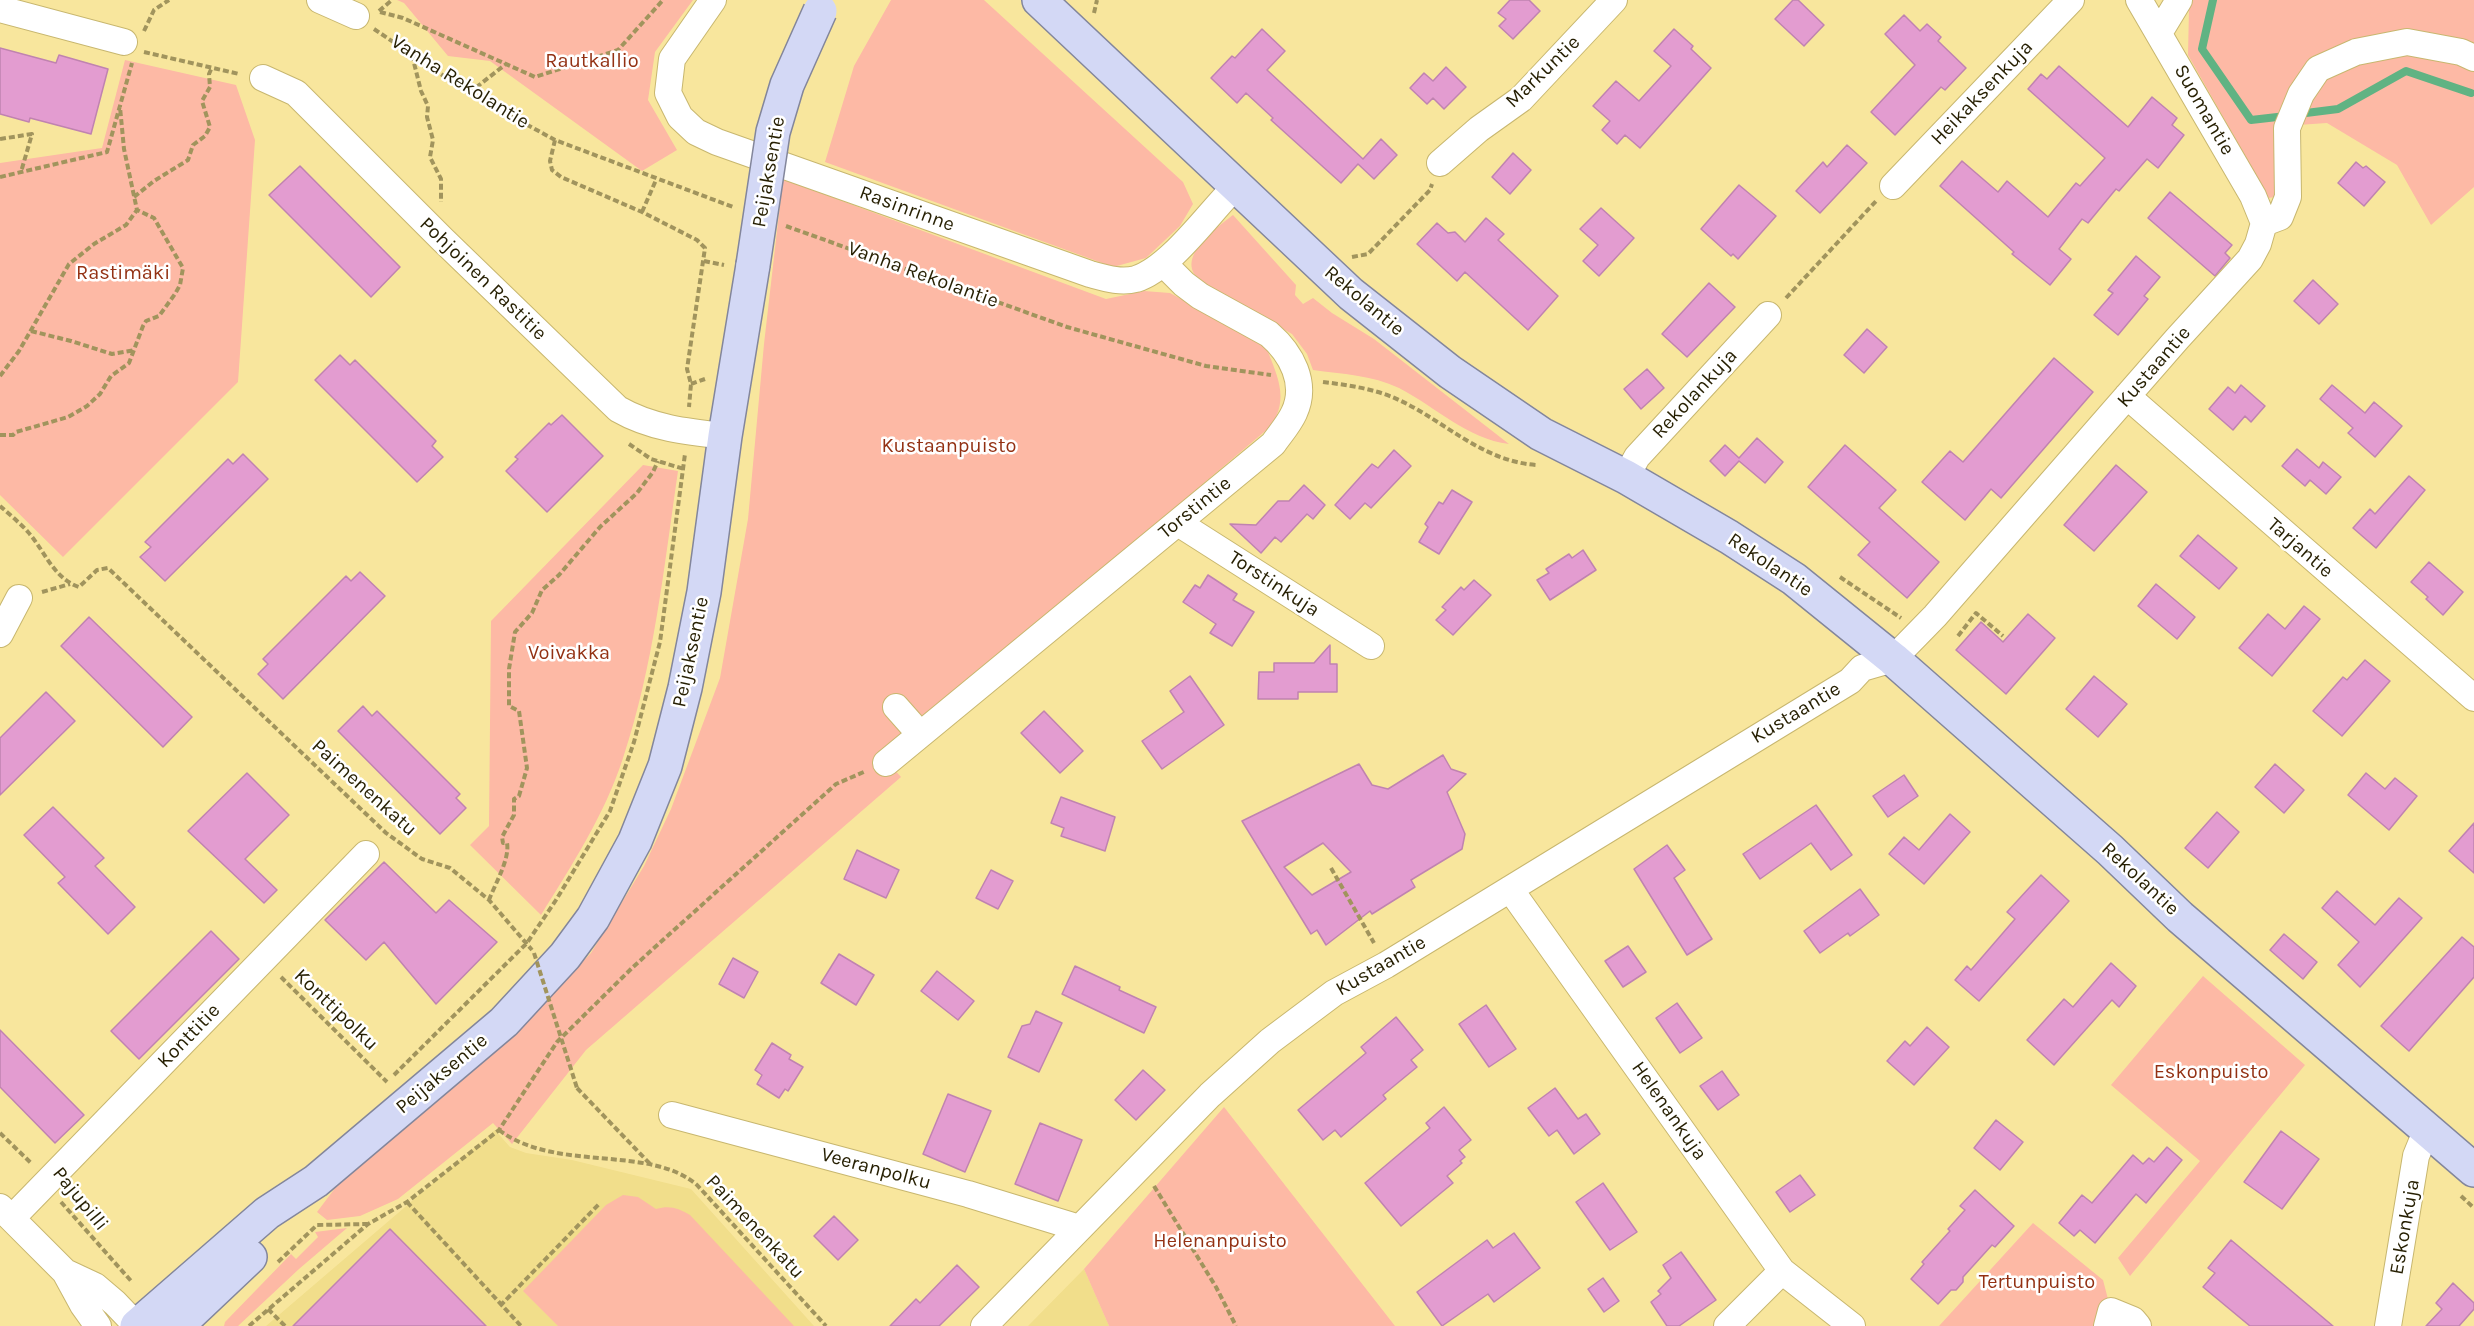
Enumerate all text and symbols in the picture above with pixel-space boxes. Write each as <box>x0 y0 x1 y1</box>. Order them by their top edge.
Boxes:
street label: Vanha Rekolantie <box>386 30 534 134</box>
street label: Markuntie <box>1501 31 1585 113</box>
street label: Heikaksenkuja <box>1926 36 2038 150</box>
park label: Rautkallio <box>545 49 639 73</box>
street label: Suomantie <box>2168 60 2240 160</box>
street label: Peijaksentie <box>747 115 791 229</box>
street label: Rasinrinne <box>856 181 958 237</box>
street label: Pohjoinen Rastitie <box>414 212 552 346</box>
street label: Vanha Rekolantie <box>844 237 1002 313</box>
park label: Rastimäki <box>76 261 170 285</box>
street label: Rekolantie <box>1319 261 1409 341</box>
street label: Kustaantie <box>2112 321 2196 413</box>
street label: Rekolankuja <box>1647 344 1743 444</box>
park label: Kustaanpuisto <box>881 434 1017 458</box>
street label: Torstintie <box>1154 471 1236 545</box>
street label: Tarjantie <box>2262 513 2338 583</box>
street label: Rekolantie <box>1723 528 1817 602</box>
street label: Torstinkuja <box>1224 546 1324 622</box>
street label: Peijaksentie <box>668 595 714 709</box>
park label: Voivakka <box>528 641 610 665</box>
street label: Kustaantie <box>1747 677 1845 749</box>
street label: Paimenenkatu <box>306 734 422 842</box>
street label: Rekolantie <box>2096 837 2184 921</box>
street label: Kustaantie <box>1332 931 1430 1001</box>
street label: Konttipolku <box>289 964 383 1056</box>
street label: Konttitie <box>153 999 225 1073</box>
street label: Peijaksentie <box>391 1029 493 1119</box>
street label: Helenankuja <box>1626 1057 1712 1165</box>
park label: Eskonpuisto <box>2154 1060 2268 1084</box>
street label: Veeranpolku <box>818 1143 934 1195</box>
street label: Pajupilli <box>47 1162 113 1236</box>
street label: Paimenenkatu <box>701 1170 809 1284</box>
street label: Eskonkuja <box>2385 1177 2425 1277</box>
park label: Helenanpuisto <box>1153 1229 1287 1253</box>
park label: Tertunpuisto <box>1979 1270 2095 1294</box>

